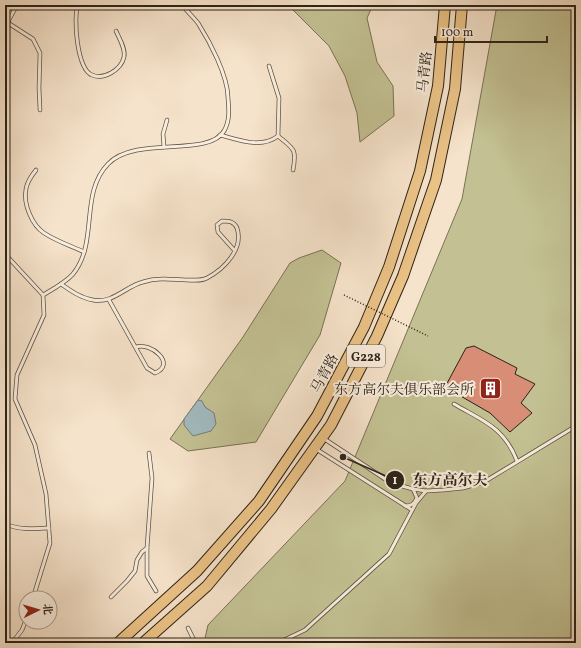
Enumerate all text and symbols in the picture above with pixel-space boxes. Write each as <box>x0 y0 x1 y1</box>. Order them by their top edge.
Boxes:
scale bar <box>435 18 547 44</box>
text: 100 m <box>441 25 474 41</box>
street label: 马青路 <box>414 50 437 94</box>
road number: G228 <box>347 345 385 367</box>
street label: 马青路 <box>307 351 344 397</box>
building icon: 东方高尔夫俱乐部会所 <box>477 376 503 402</box>
place label: 东方高尔夫俱乐部会所 <box>334 381 474 400</box>
callout: 东方高尔夫 <box>385 466 496 493</box>
text: 东方高尔夫 <box>412 471 488 492</box>
text: 1 <box>393 473 398 489</box>
north arrow <box>18 590 58 630</box>
text: 北 <box>39 603 54 615</box>

